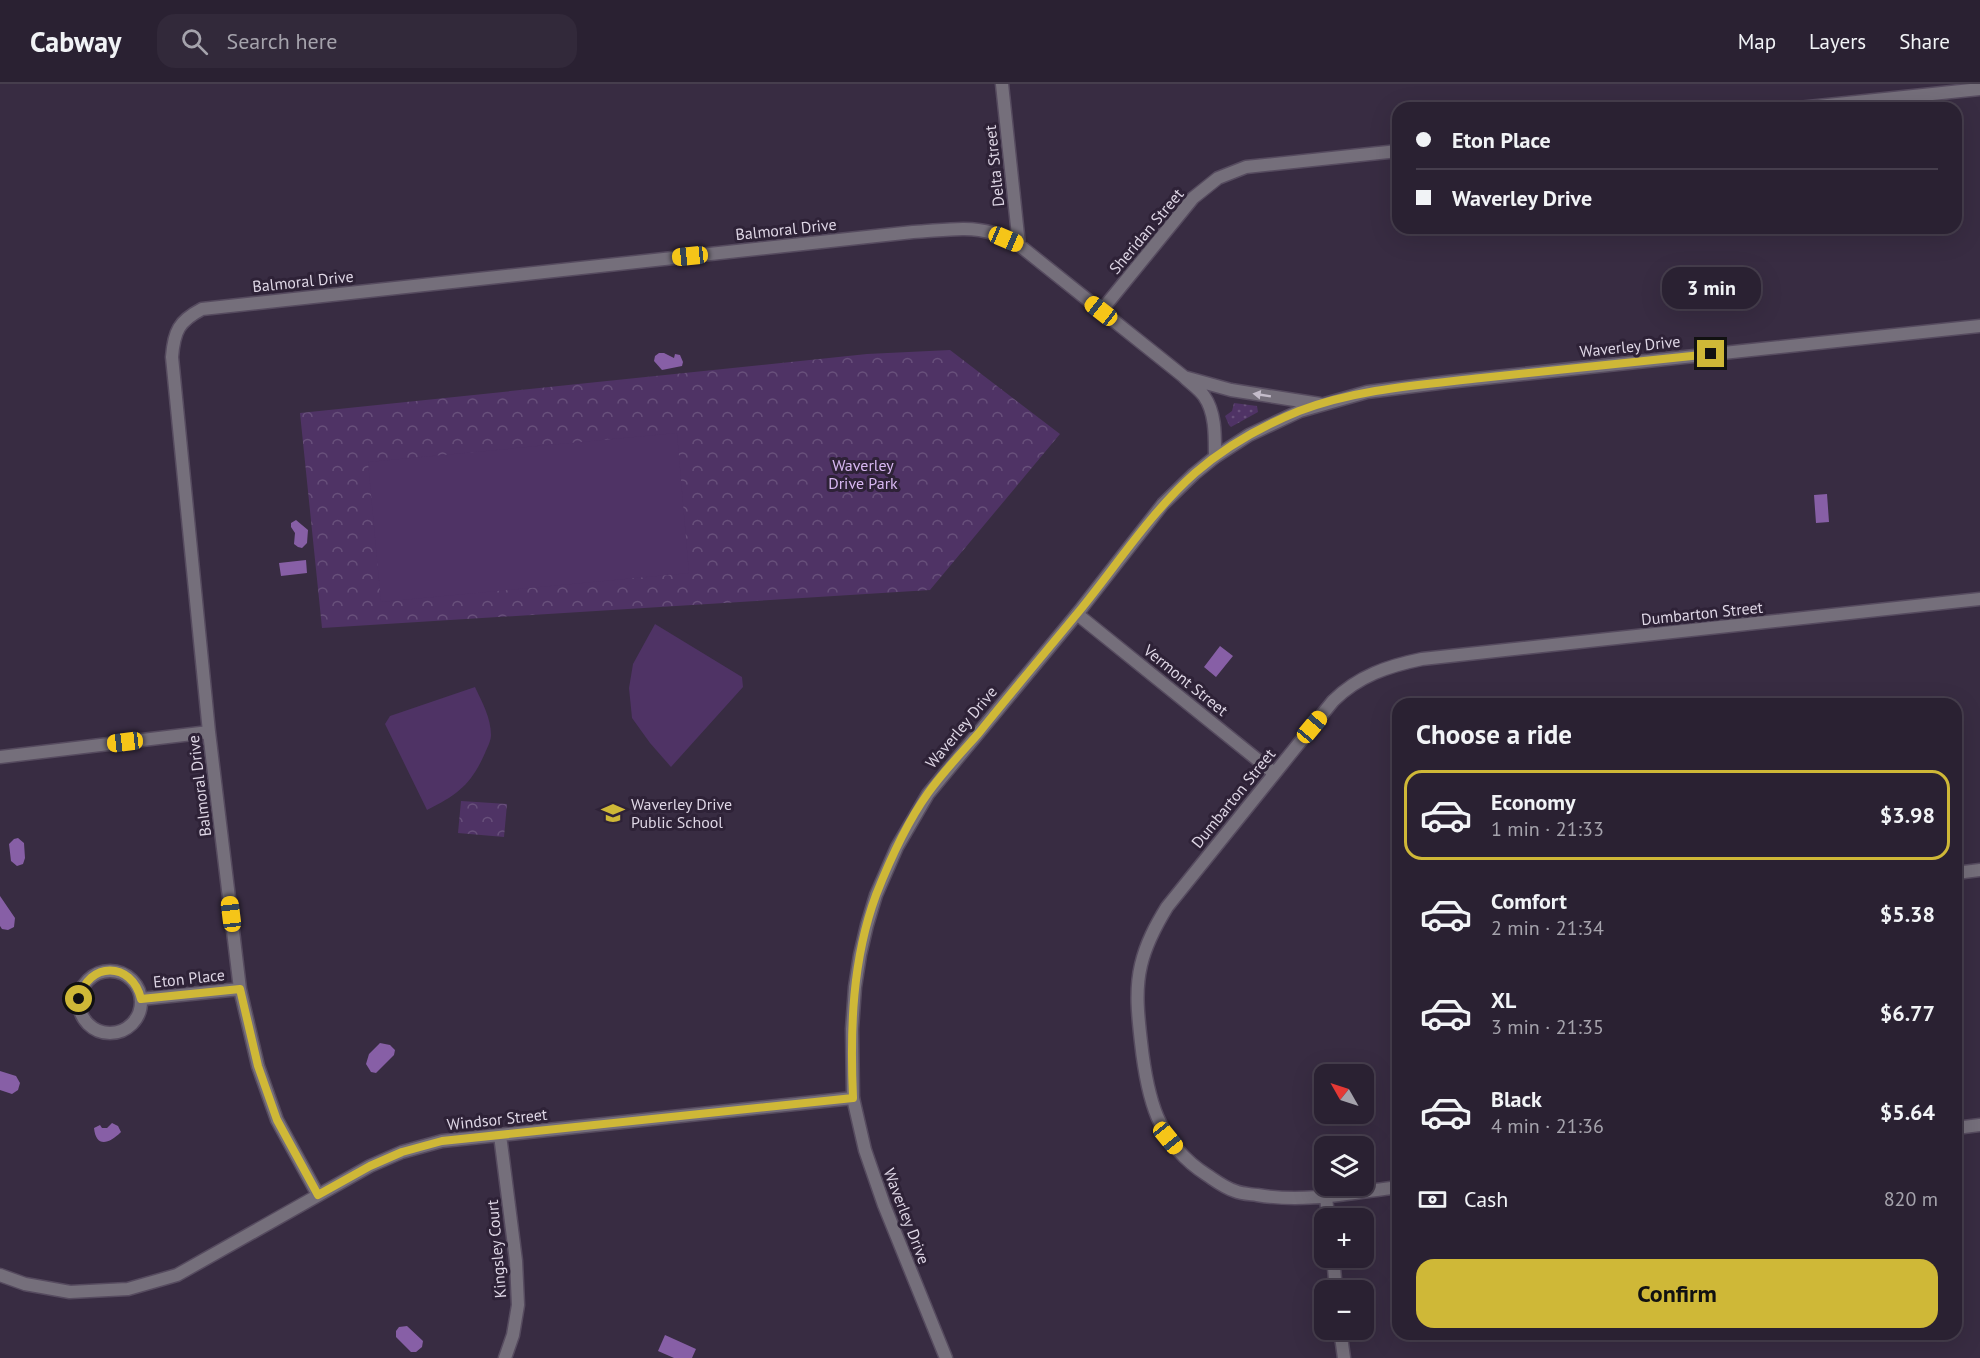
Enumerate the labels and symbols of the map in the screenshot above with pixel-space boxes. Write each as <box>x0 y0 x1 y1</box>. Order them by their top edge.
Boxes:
street label: Delta Street <box>980 124 1008 208</box>
street label: Sheridan Street <box>1104 184 1188 278</box>
street label: Balmoral Drive <box>734 214 838 244</box>
car <box>986 224 1026 254</box>
car <box>671 245 709 267</box>
street label: Balmoral Drive <box>251 266 355 296</box>
callout: 3 min <box>1662 267 1760 309</box>
car <box>1081 293 1121 329</box>
street label: Waverley Drive <box>1579 331 1681 361</box>
route end <box>1697 340 1724 367</box>
one-way arrow <box>1252 390 1271 399</box>
park label: Waverley Drive Park <box>828 455 898 493</box>
street label: Dumbarton Street <box>1640 597 1764 629</box>
street label: Vermont Street <box>1139 639 1233 720</box>
street label: Waverley Drive <box>921 682 1001 772</box>
car <box>1294 707 1330 747</box>
car <box>106 731 144 753</box>
street label: Balmoral Drive <box>183 734 215 838</box>
street label: Dumbarton Street <box>1187 744 1280 852</box>
place label: Waverley Drive Public School <box>631 794 732 832</box>
school or university icon: Waverley Drive Public School <box>600 800 626 826</box>
car <box>220 895 242 933</box>
street label: Eton Place <box>152 964 226 992</box>
route start <box>65 985 92 1012</box>
north arrow <box>1314 1064 1374 1124</box>
street label: Windsor Street <box>446 1104 549 1134</box>
car <box>1150 1118 1186 1158</box>
street label: Waverley Drive <box>880 1165 934 1267</box>
street label: Kingsley Court <box>482 1198 510 1299</box>

